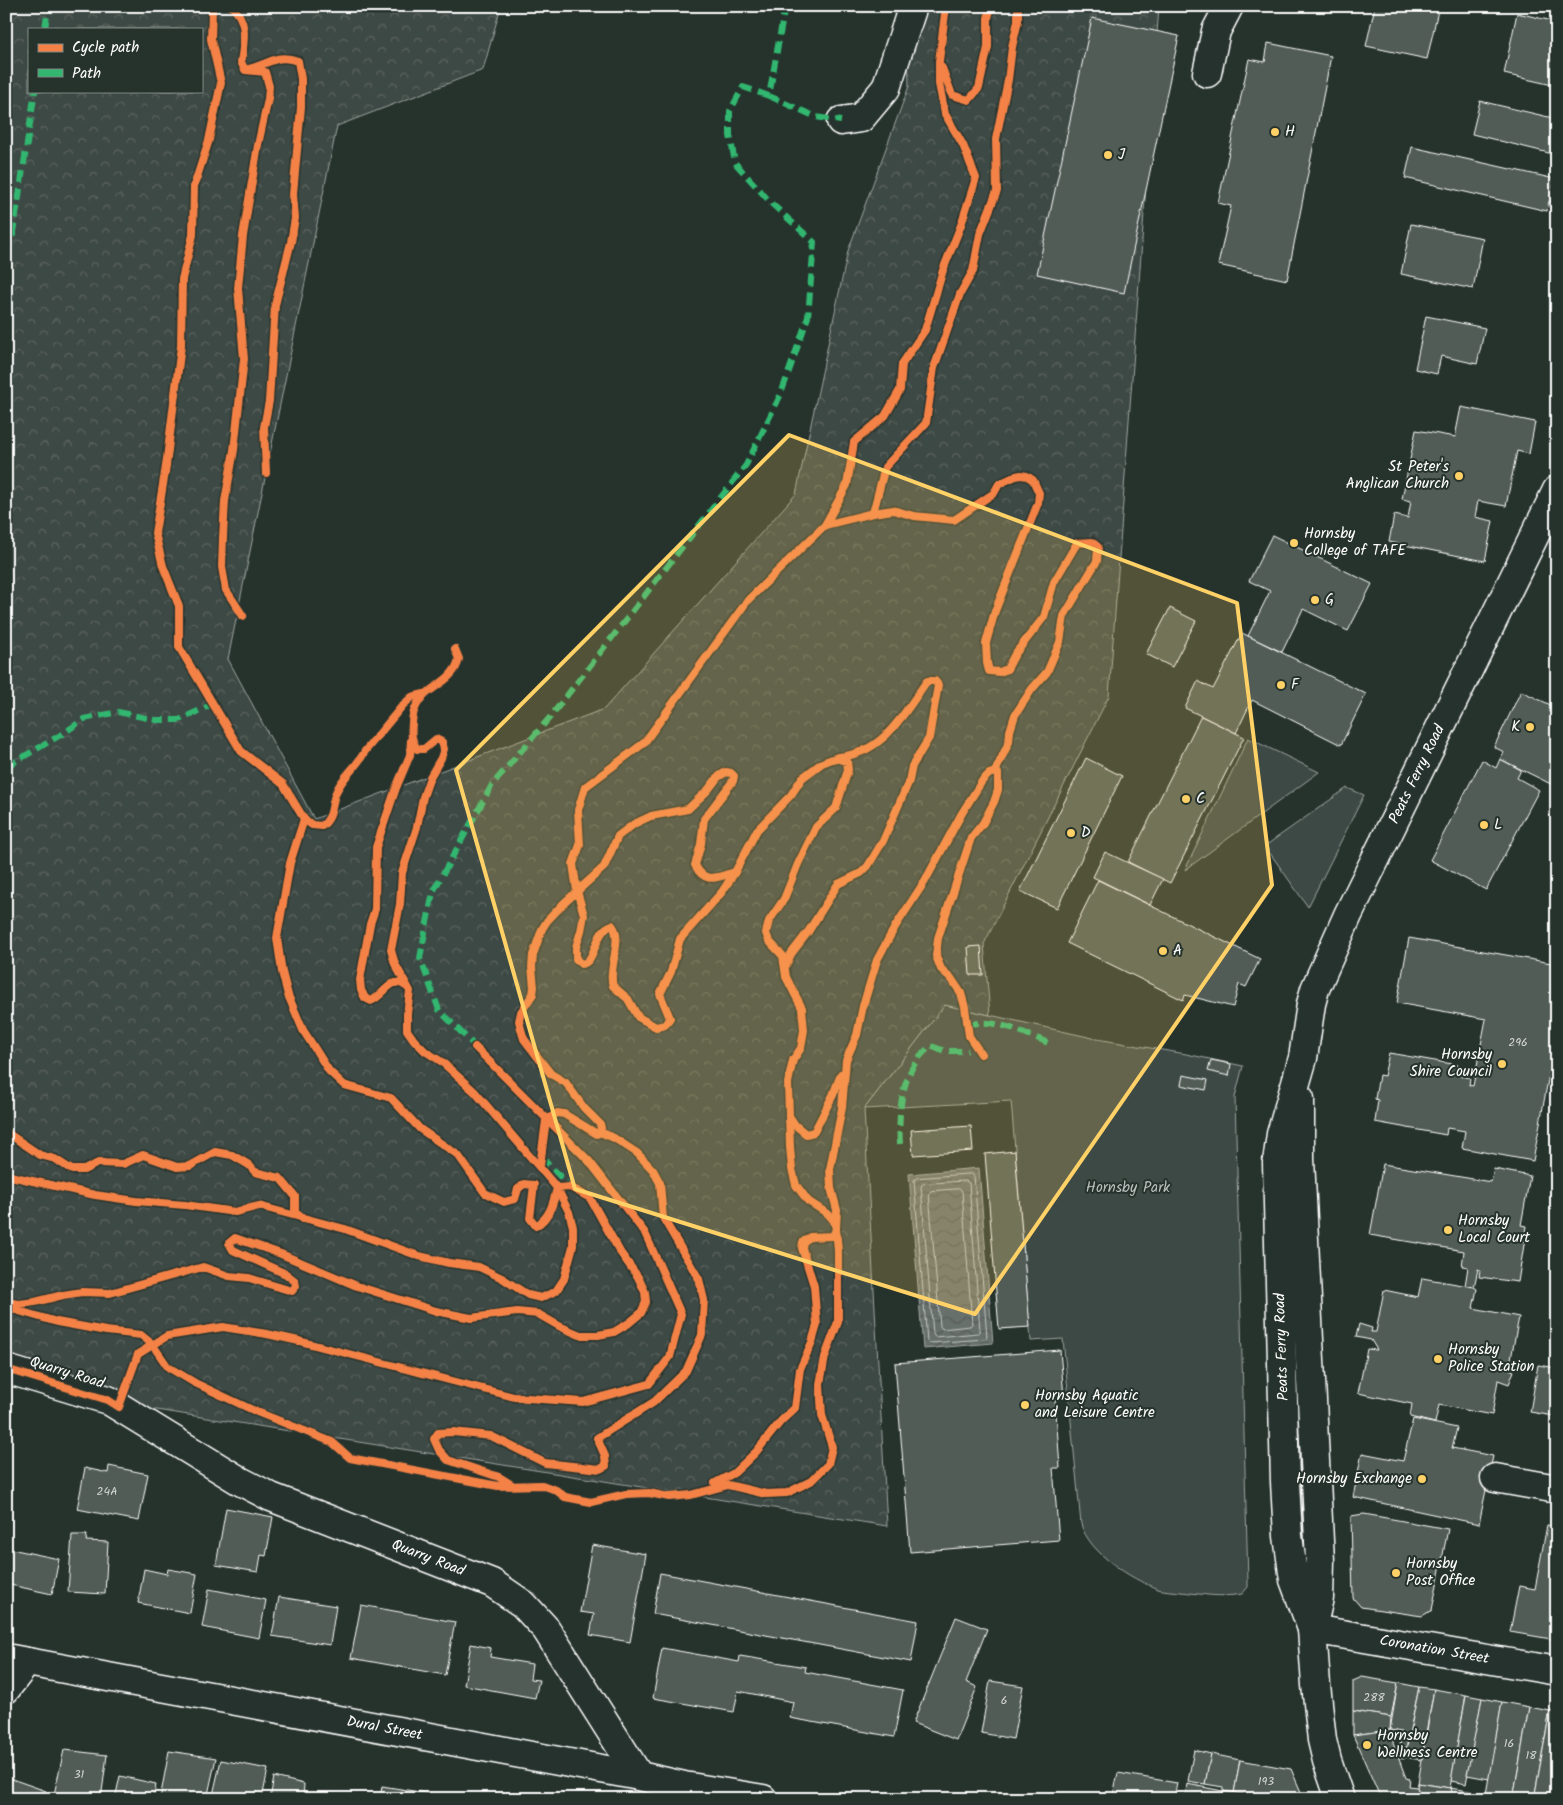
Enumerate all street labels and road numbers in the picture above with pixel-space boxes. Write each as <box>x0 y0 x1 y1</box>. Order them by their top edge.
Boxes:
street label: Peats Ferry Road <box>1383 720 1452 828</box>
street label: Peats Ferry Road <box>1268 1292 1296 1401</box>
street label: Quarry Road <box>27 1350 108 1396</box>
street label: Quarry Road <box>388 1533 469 1583</box>
street label: Coronation Street <box>1378 1629 1491 1671</box>
street label: Dural Street <box>345 1710 425 1747</box>

